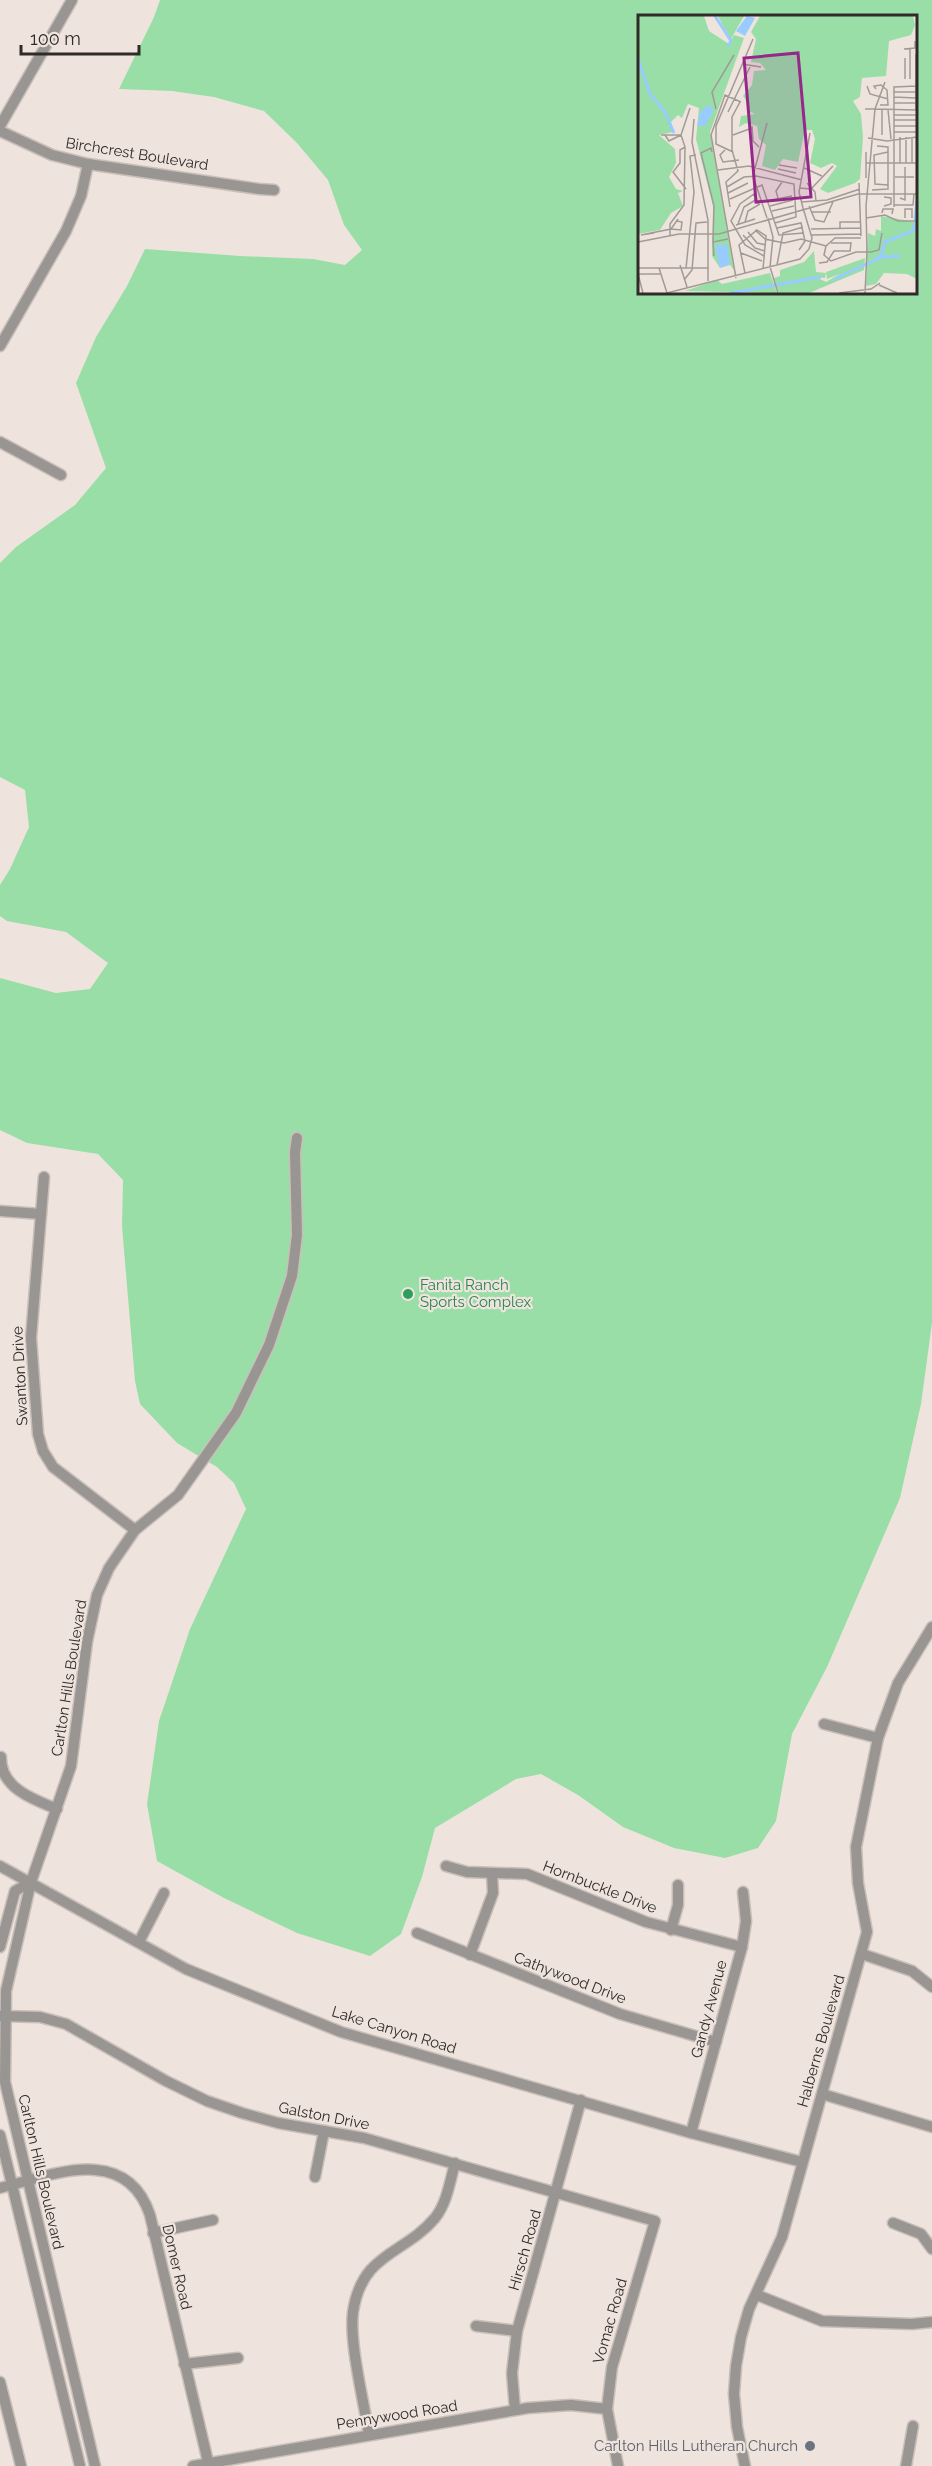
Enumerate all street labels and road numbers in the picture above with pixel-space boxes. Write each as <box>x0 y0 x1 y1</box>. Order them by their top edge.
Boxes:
street label: Birchcrest Boulevard <box>64 134 210 174</box>
street label: Swanton Drive <box>8 1325 32 1426</box>
street label: Carlton Hills Boulevard <box>48 1598 90 1758</box>
street label: Hornbuckle Drive <box>540 1857 660 1917</box>
street label: Cathywood Drive <box>511 1948 629 2008</box>
street label: Gandy Avenue <box>687 1958 731 2060</box>
street label: Halberns Boulevard <box>793 1973 849 2109</box>
street label: Lake Canyon Road <box>329 2002 459 2058</box>
street label: Carlton Hills Boulevard <box>14 2093 68 2251</box>
street label: Galston Drive <box>277 2098 371 2134</box>
street label: Hirsch Road <box>505 2207 545 2293</box>
street label: Domer Road <box>158 2223 196 2311</box>
street label: Vomac Road <box>589 2276 631 2366</box>
street label: Pennywood Road <box>335 2397 459 2433</box>

